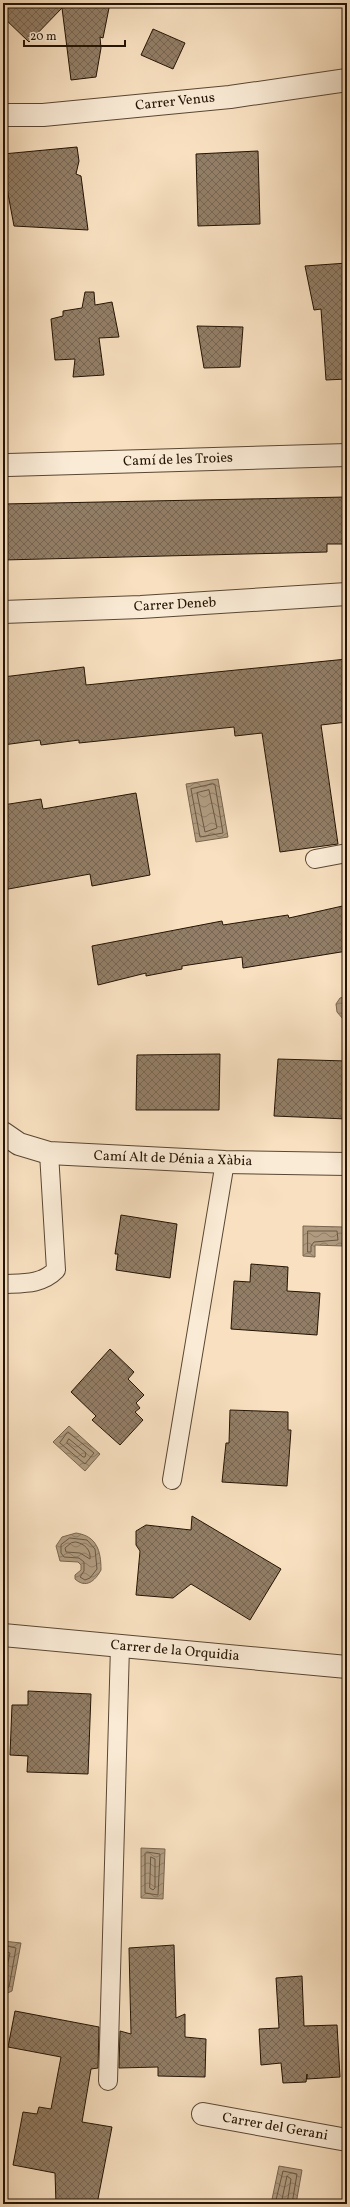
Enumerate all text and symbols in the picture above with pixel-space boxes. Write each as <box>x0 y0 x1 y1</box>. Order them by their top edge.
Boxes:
scale bar <box>24 22 125 48</box>
text: 20 m <box>30 29 57 45</box>
street label: Carrer Venus <box>134 88 216 116</box>
street label: Camí de les Troies <box>123 449 233 471</box>
street label: Carrer Deneb <box>133 593 217 617</box>
street label: Camí Alt de Dénia a Xàbia <box>93 1147 253 1171</box>
street label: Carrer de la Orquidia <box>110 1636 240 1666</box>
street label: Carrer del Gerani <box>221 2108 329 2146</box>

